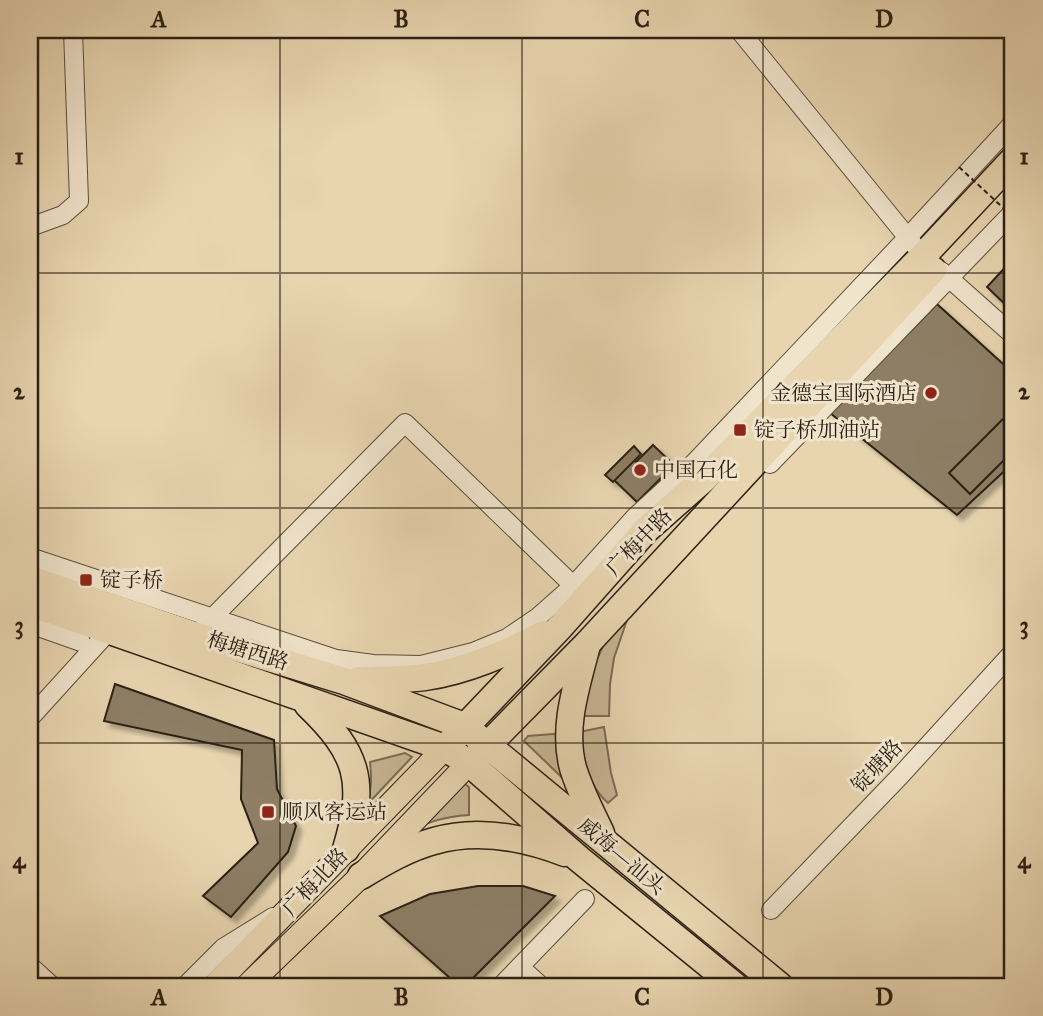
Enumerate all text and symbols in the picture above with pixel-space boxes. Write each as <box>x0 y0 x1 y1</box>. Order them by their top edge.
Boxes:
text: A <box>149 5 167 33</box>
text: B <box>393 5 409 33</box>
text: C <box>634 5 650 33</box>
text: D <box>875 5 893 33</box>
text: 1 <box>14 142 24 170</box>
text: 1 <box>1019 142 1029 170</box>
text: 2 <box>13 377 25 405</box>
text: 2 <box>1018 377 1030 405</box>
place label: 金德宝国际酒店 <box>770 380 917 406</box>
marker: 金德宝国际酒店 <box>923 385 939 401</box>
place label: 锭子桥加油站 <box>754 417 880 443</box>
marker: 锭子桥加油站 <box>732 422 748 438</box>
place label: 中国石化 <box>654 457 738 483</box>
marker: 中国石化 <box>632 462 648 478</box>
street label: 广梅中路 <box>600 503 678 581</box>
place label: 锭子桥 <box>100 567 163 593</box>
marker: 锭子桥 <box>78 572 94 588</box>
text: 3 <box>14 611 24 640</box>
text: 3 <box>1019 611 1029 640</box>
street label: 梅塘西路 <box>204 626 292 676</box>
street label: 锭塘路 <box>846 734 908 798</box>
place label: 顺风客运站 <box>282 799 387 825</box>
marker: 顺风客运站 <box>260 804 276 820</box>
street label: 威海—汕头 <box>573 812 671 900</box>
street label: 广梅北路 <box>277 842 353 922</box>
text: 4 <box>13 846 27 874</box>
text: 4 <box>1018 846 1032 874</box>
text: A <box>149 983 167 1011</box>
text: B <box>393 983 409 1011</box>
text: C <box>634 983 650 1011</box>
text: D <box>875 983 893 1011</box>

